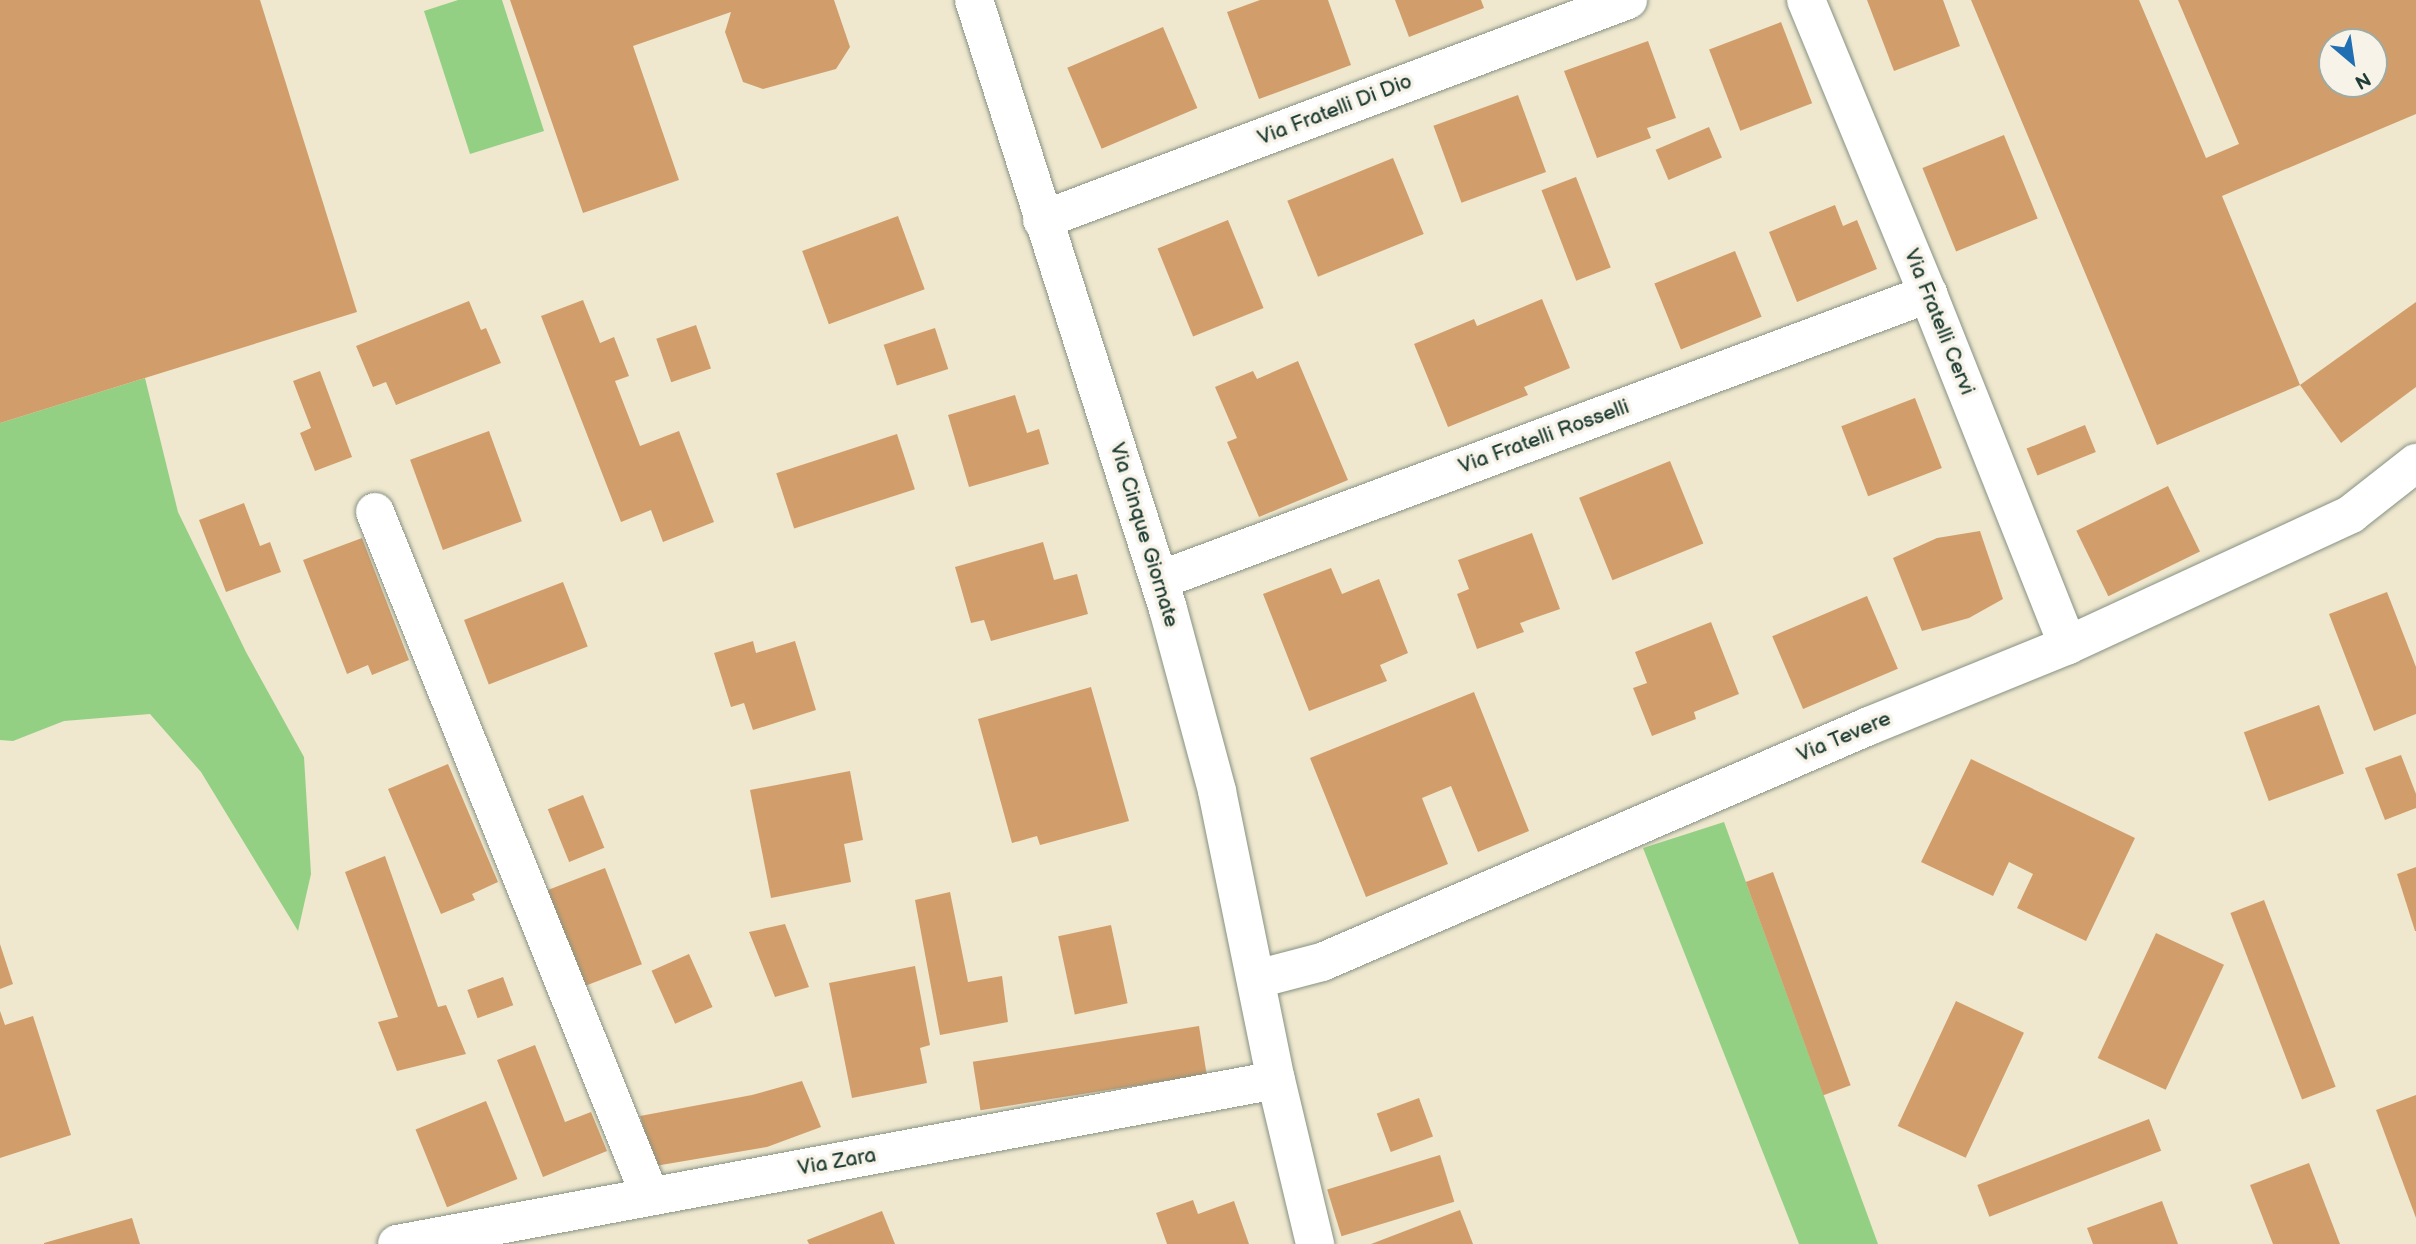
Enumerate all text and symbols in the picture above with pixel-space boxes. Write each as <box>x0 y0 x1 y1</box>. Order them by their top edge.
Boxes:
north arrow <box>2318 28 2388 98</box>
text: N <box>2351 67 2374 94</box>
street label: Via Fratelli Di Dio <box>1254 69 1416 151</box>
street label: Via Fratelli Cervi <box>1898 245 1980 399</box>
street label: Via Fratelli Rosselli <box>1455 394 1633 480</box>
street label: Via Cinque Giornate <box>1104 440 1184 630</box>
street label: Via Tevere <box>1793 706 1895 768</box>
street label: Via Zara <box>796 1143 878 1181</box>

